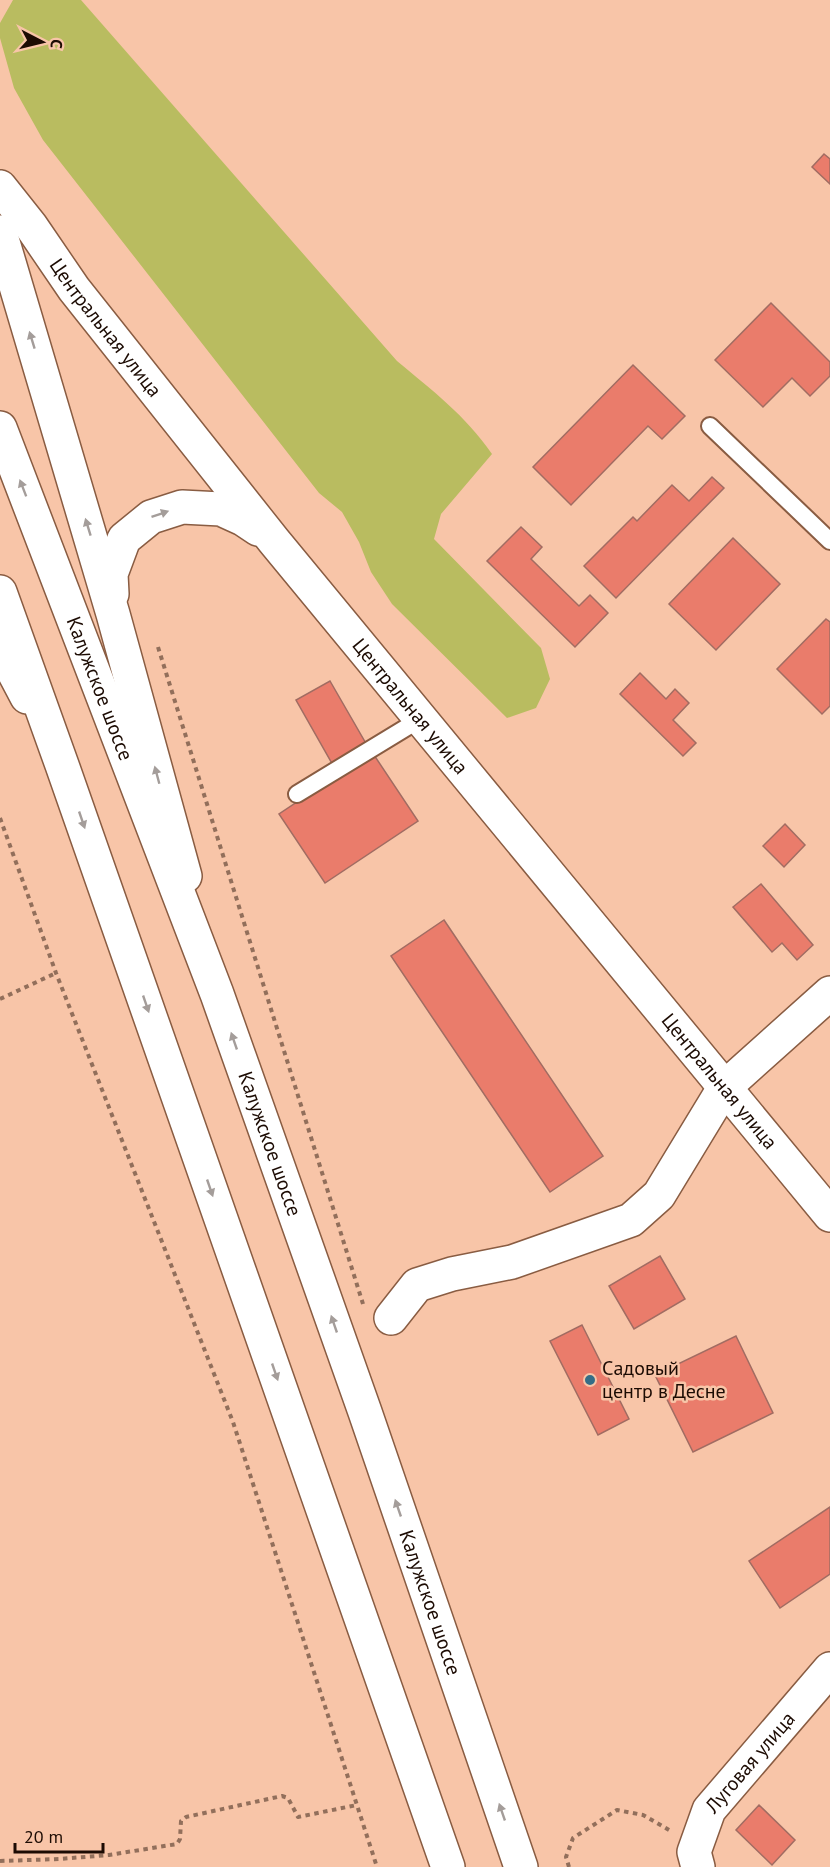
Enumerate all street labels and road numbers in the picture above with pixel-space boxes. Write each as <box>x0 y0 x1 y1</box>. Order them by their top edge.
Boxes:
street label: Центральная улица <box>44 253 168 402</box>
street label: Калужское шоссе <box>61 613 139 764</box>
street label: Центральная улица <box>347 633 474 780</box>
street label: Центральная улица <box>656 1008 783 1155</box>
street label: Калужское шоссе <box>232 1068 308 1220</box>
street label: Калужское шоссе <box>393 1526 467 1679</box>
street label: Луговая улица <box>699 1706 801 1819</box>

